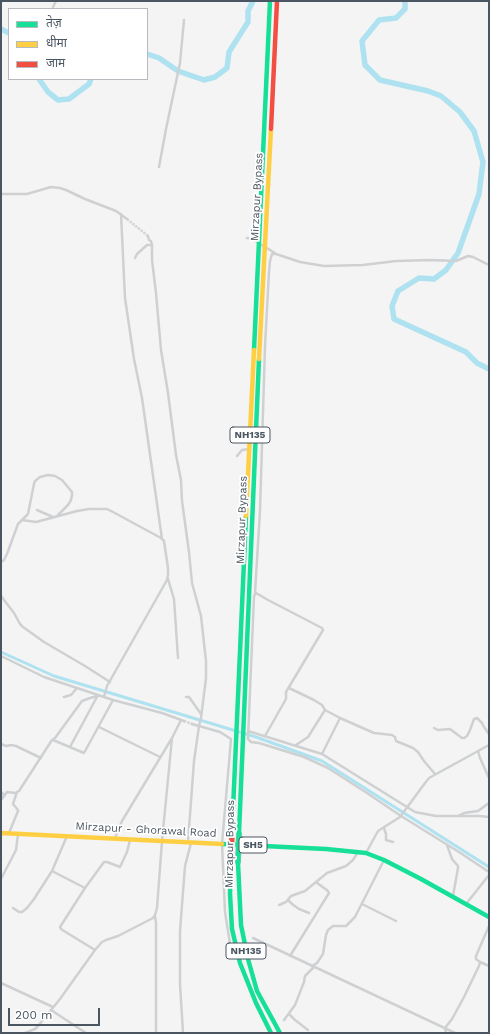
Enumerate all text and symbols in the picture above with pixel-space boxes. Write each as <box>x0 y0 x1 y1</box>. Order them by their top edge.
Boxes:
legend <box>8 8 148 80</box>
text: तेज़ <box>46 16 62 30</box>
text: धीमा <box>46 36 67 50</box>
text: जाम <box>46 56 65 70</box>
street label: Mirzapur Bypass <box>248 153 266 241</box>
road number: NH135 <box>230 427 270 443</box>
street label: Mirzapur Bypass <box>234 476 250 564</box>
street label: Mirzapur Bypass <box>223 800 237 888</box>
street label: Mirzapur - Ghorawal Road <box>75 820 217 840</box>
road number: SH5 <box>239 837 267 853</box>
road number: NH135 <box>226 943 266 959</box>
scale bar <box>10 1000 102 1026</box>
text: 200 m <box>15 1008 52 1022</box>

